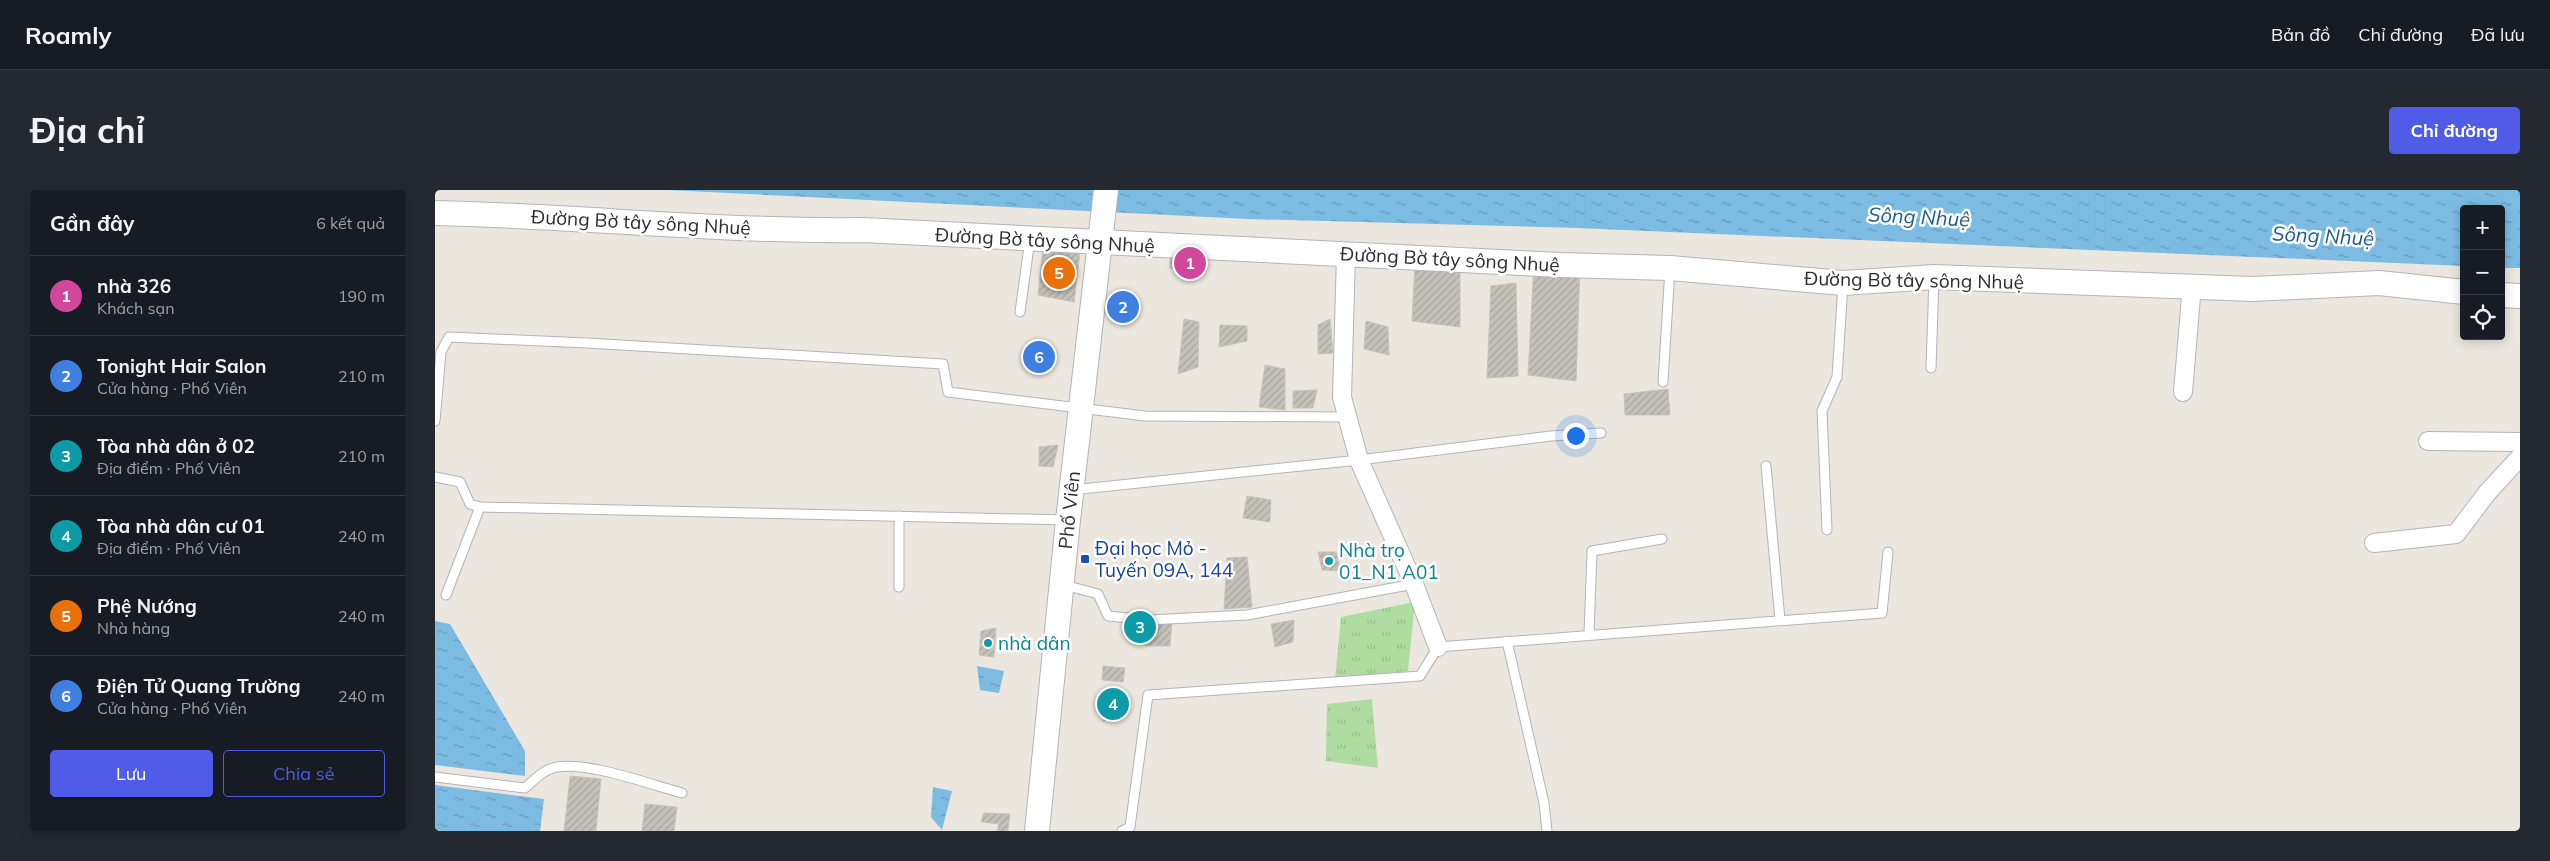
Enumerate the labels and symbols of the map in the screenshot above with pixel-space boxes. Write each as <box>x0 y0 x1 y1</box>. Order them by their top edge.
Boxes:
water label: Sông Nhuệ <box>1867 201 1971 232</box>
street label: Đường Bờ tây sông Nhuệ <box>531 204 751 240</box>
water label: Sông Nhuệ <box>2271 220 2375 251</box>
street label: Đường Bờ tây sông Nhuệ <box>935 222 1155 258</box>
street label: Đường Bờ tây sông Nhuệ <box>1340 241 1560 277</box>
pin: 1 <box>1174 244 1206 282</box>
pin: 5 <box>1043 254 1075 292</box>
street label: Đường Bờ tây sông Nhuệ <box>1804 266 2024 294</box>
pin: 2 <box>1107 288 1139 326</box>
pin: 6 <box>1023 338 1055 376</box>
your location <box>1563 423 1589 449</box>
street label: Phố Viên <box>1053 470 1085 550</box>
place label: Đại học Mỏ - Tuyến 09A, 144 <box>1095 536 1233 582</box>
place label: Nhà trọ 01_N1 A01 <box>1339 538 1439 584</box>
marker: Đại học Mỏ - Tuyến 09A, 144 <box>1079 553 1091 565</box>
marker: Nhà trọ 01_N1 A01 <box>1323 555 1335 567</box>
pin: 3 <box>1124 608 1156 646</box>
place label: nhà dân <box>998 631 1071 655</box>
marker: nhà dân <box>982 637 994 649</box>
pin: 4 <box>1097 685 1129 723</box>

